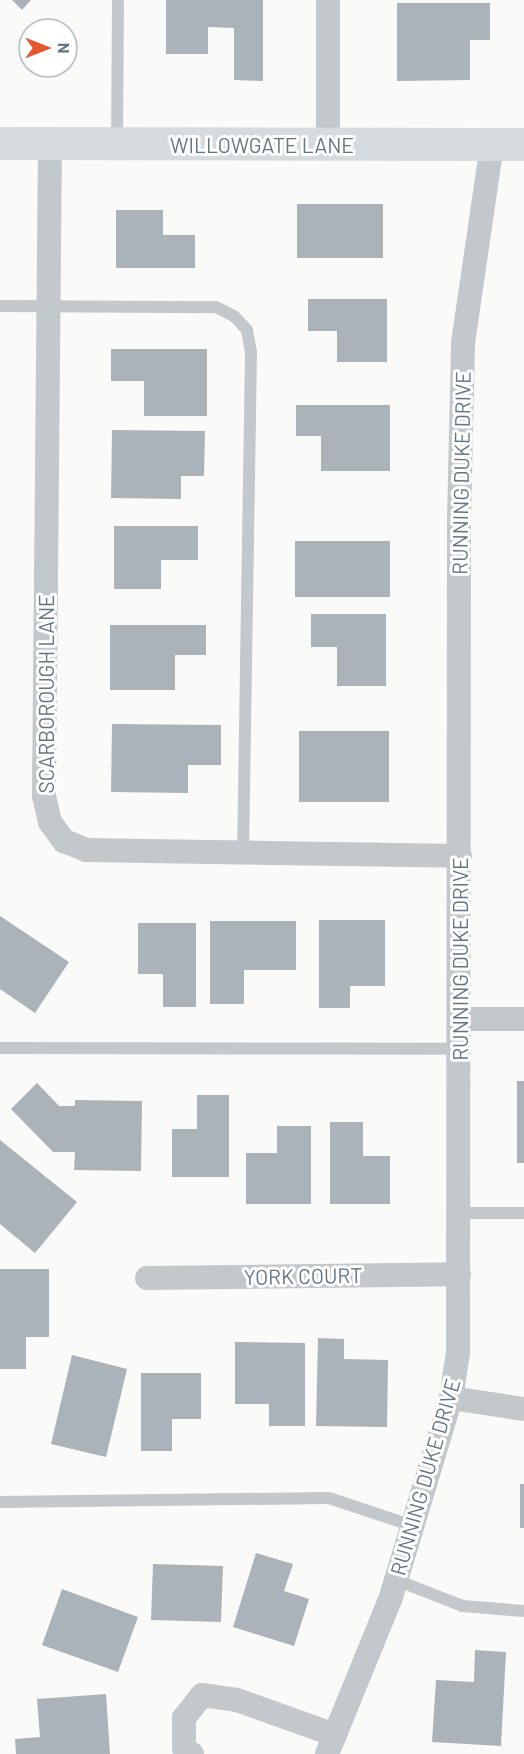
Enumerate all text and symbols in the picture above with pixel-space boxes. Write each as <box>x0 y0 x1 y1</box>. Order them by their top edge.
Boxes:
north arrow <box>18 18 78 78</box>
text: N <box>55 43 74 53</box>
street label: WILLOWGATE LANE <box>170 132 354 158</box>
street label: RUNNING DUKE DRIVE <box>447 371 475 575</box>
street label: SCARBOROUGH LANE <box>33 595 59 793</box>
street label: RUNNING DUKE DRIVE <box>447 857 473 1061</box>
street label: YORK COURT <box>244 1262 362 1290</box>
street label: RUNNING DUKE DRIVE <box>385 1376 465 1578</box>

